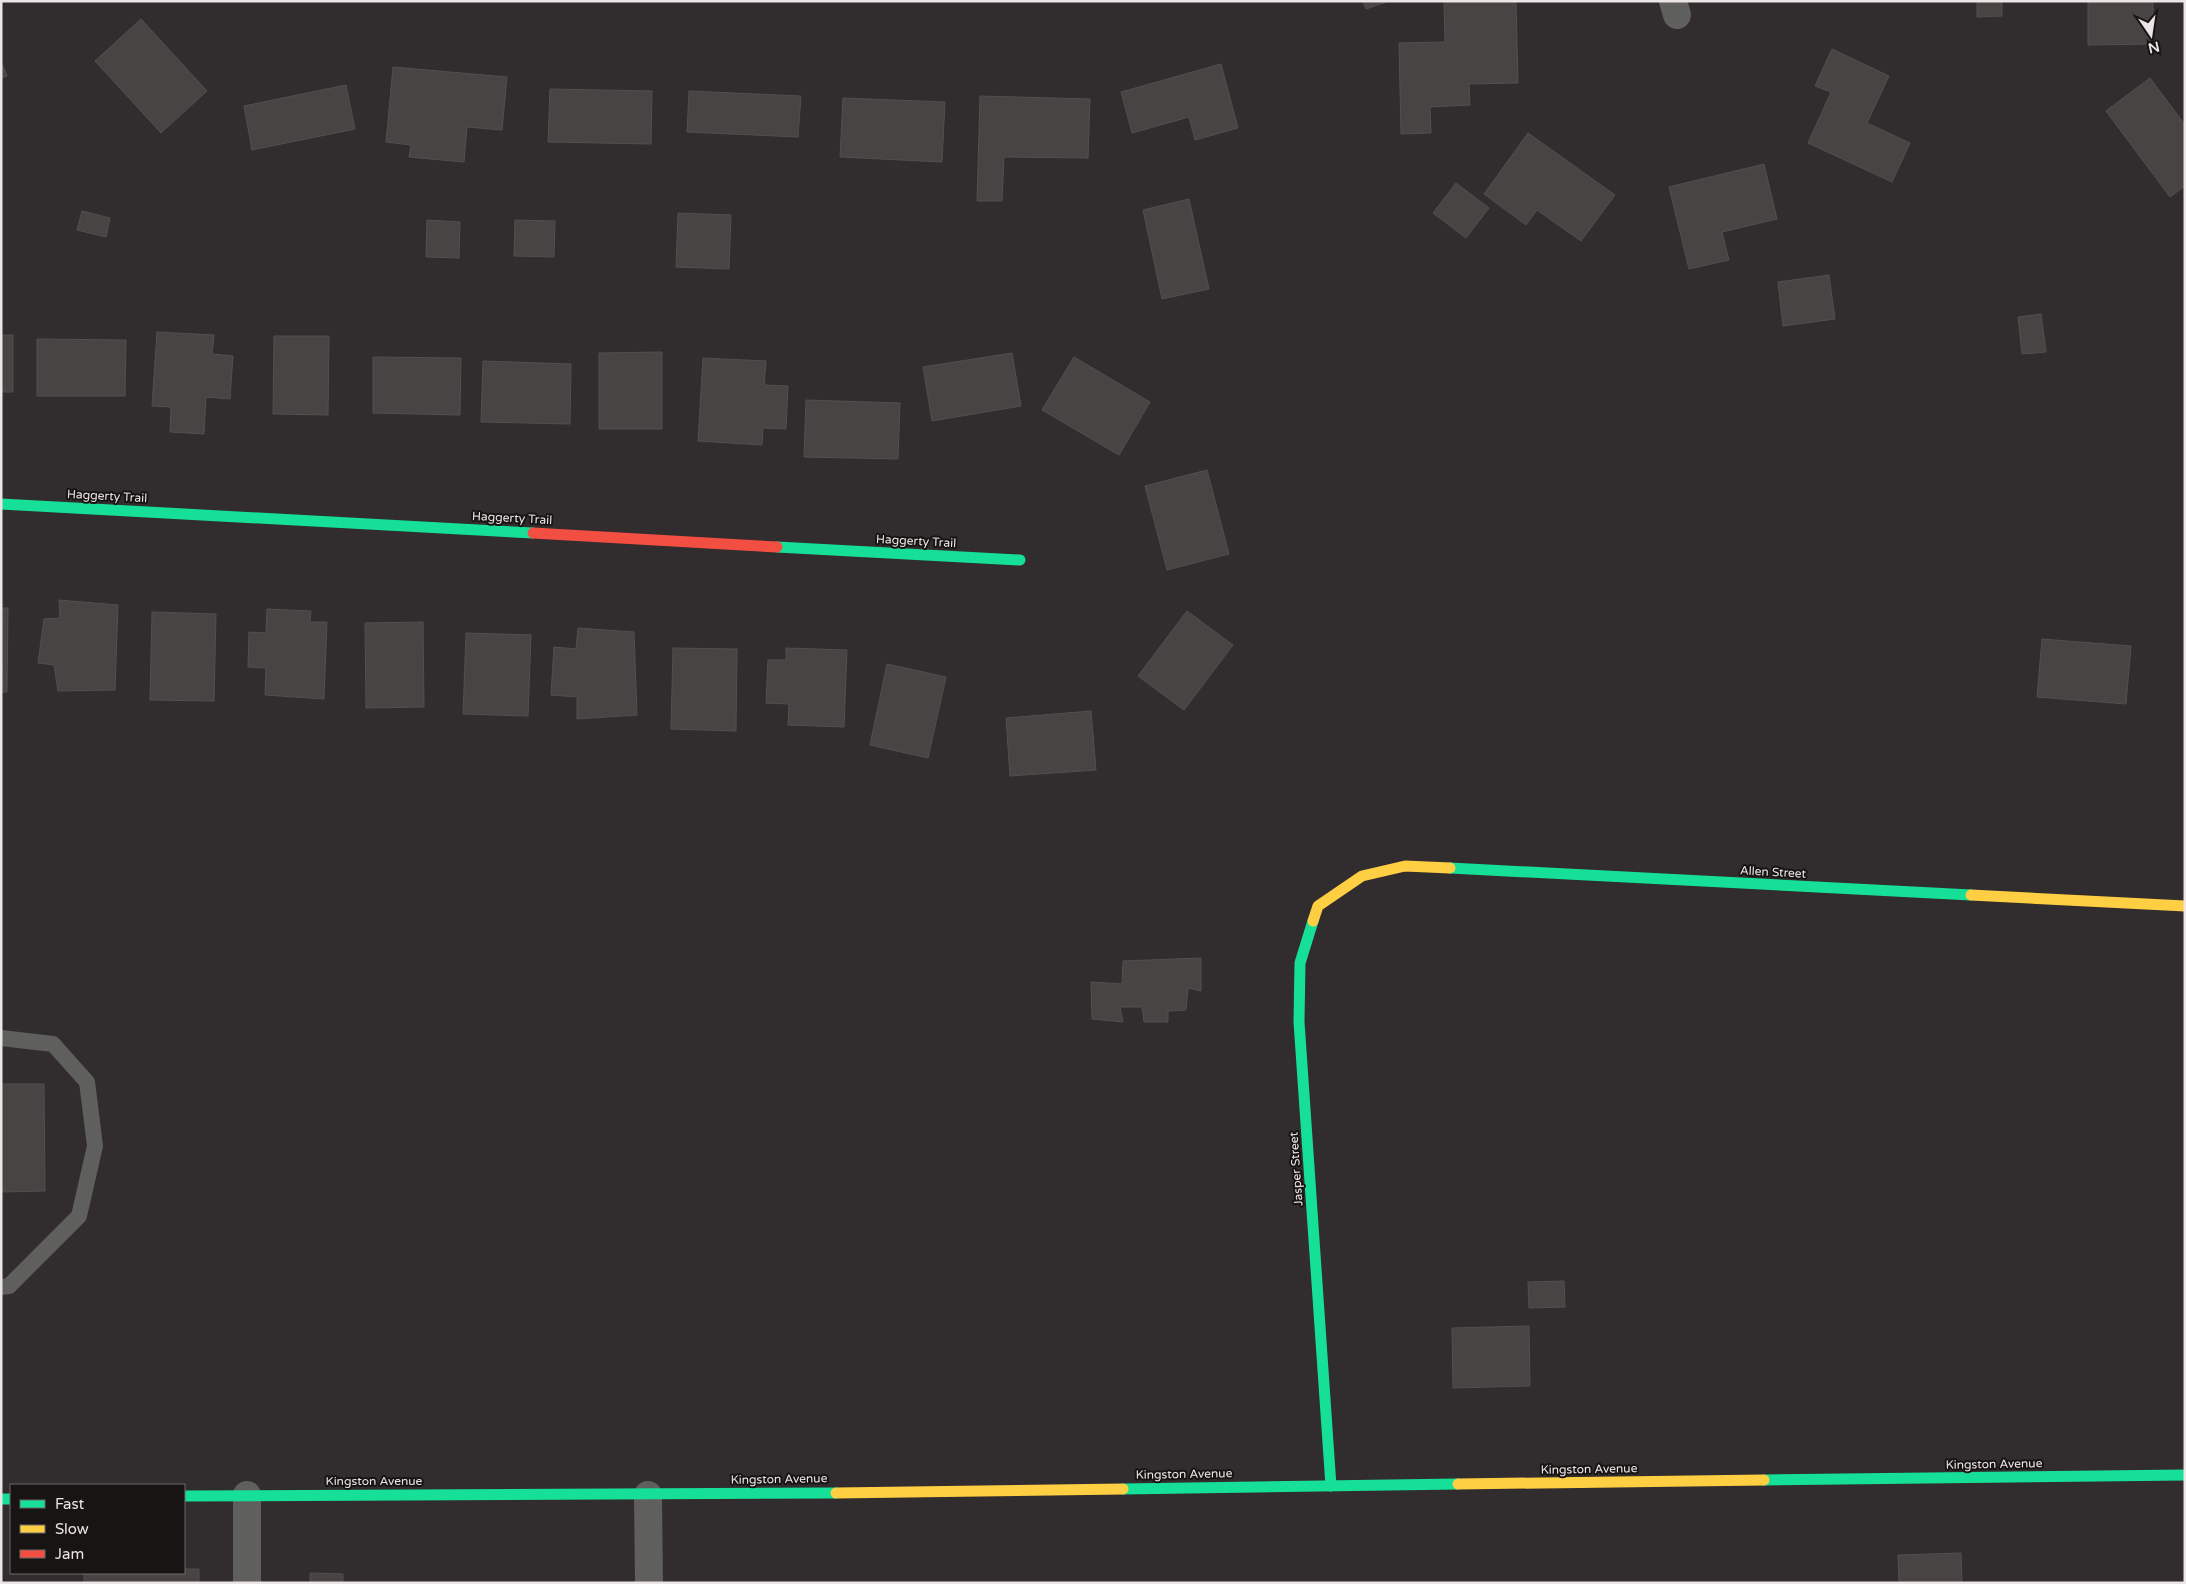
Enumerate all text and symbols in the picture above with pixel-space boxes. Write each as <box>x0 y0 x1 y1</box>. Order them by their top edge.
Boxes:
north arrow <box>2126 10 2176 60</box>
text: N <box>2146 38 2161 57</box>
street label: Haggerty Trail <box>67 487 147 505</box>
street label: Haggerty Trail <box>472 509 552 527</box>
street label: Haggerty Trail <box>876 532 956 550</box>
street label: Allen Street <box>1739 863 1807 881</box>
street label: Jasper Street <box>1286 1131 1306 1207</box>
street label: Kingston Avenue <box>1945 1456 2043 1472</box>
street label: Kingston Avenue <box>1540 1461 1638 1477</box>
street label: Kingston Avenue <box>1135 1466 1233 1482</box>
street label: Kingston Avenue <box>730 1471 828 1487</box>
street label: Kingston Avenue <box>326 1474 423 1488</box>
legend <box>10 1484 185 1574</box>
text: Fast <box>55 1495 85 1513</box>
text: Slow <box>55 1520 89 1538</box>
text: Jam <box>55 1545 84 1563</box>

